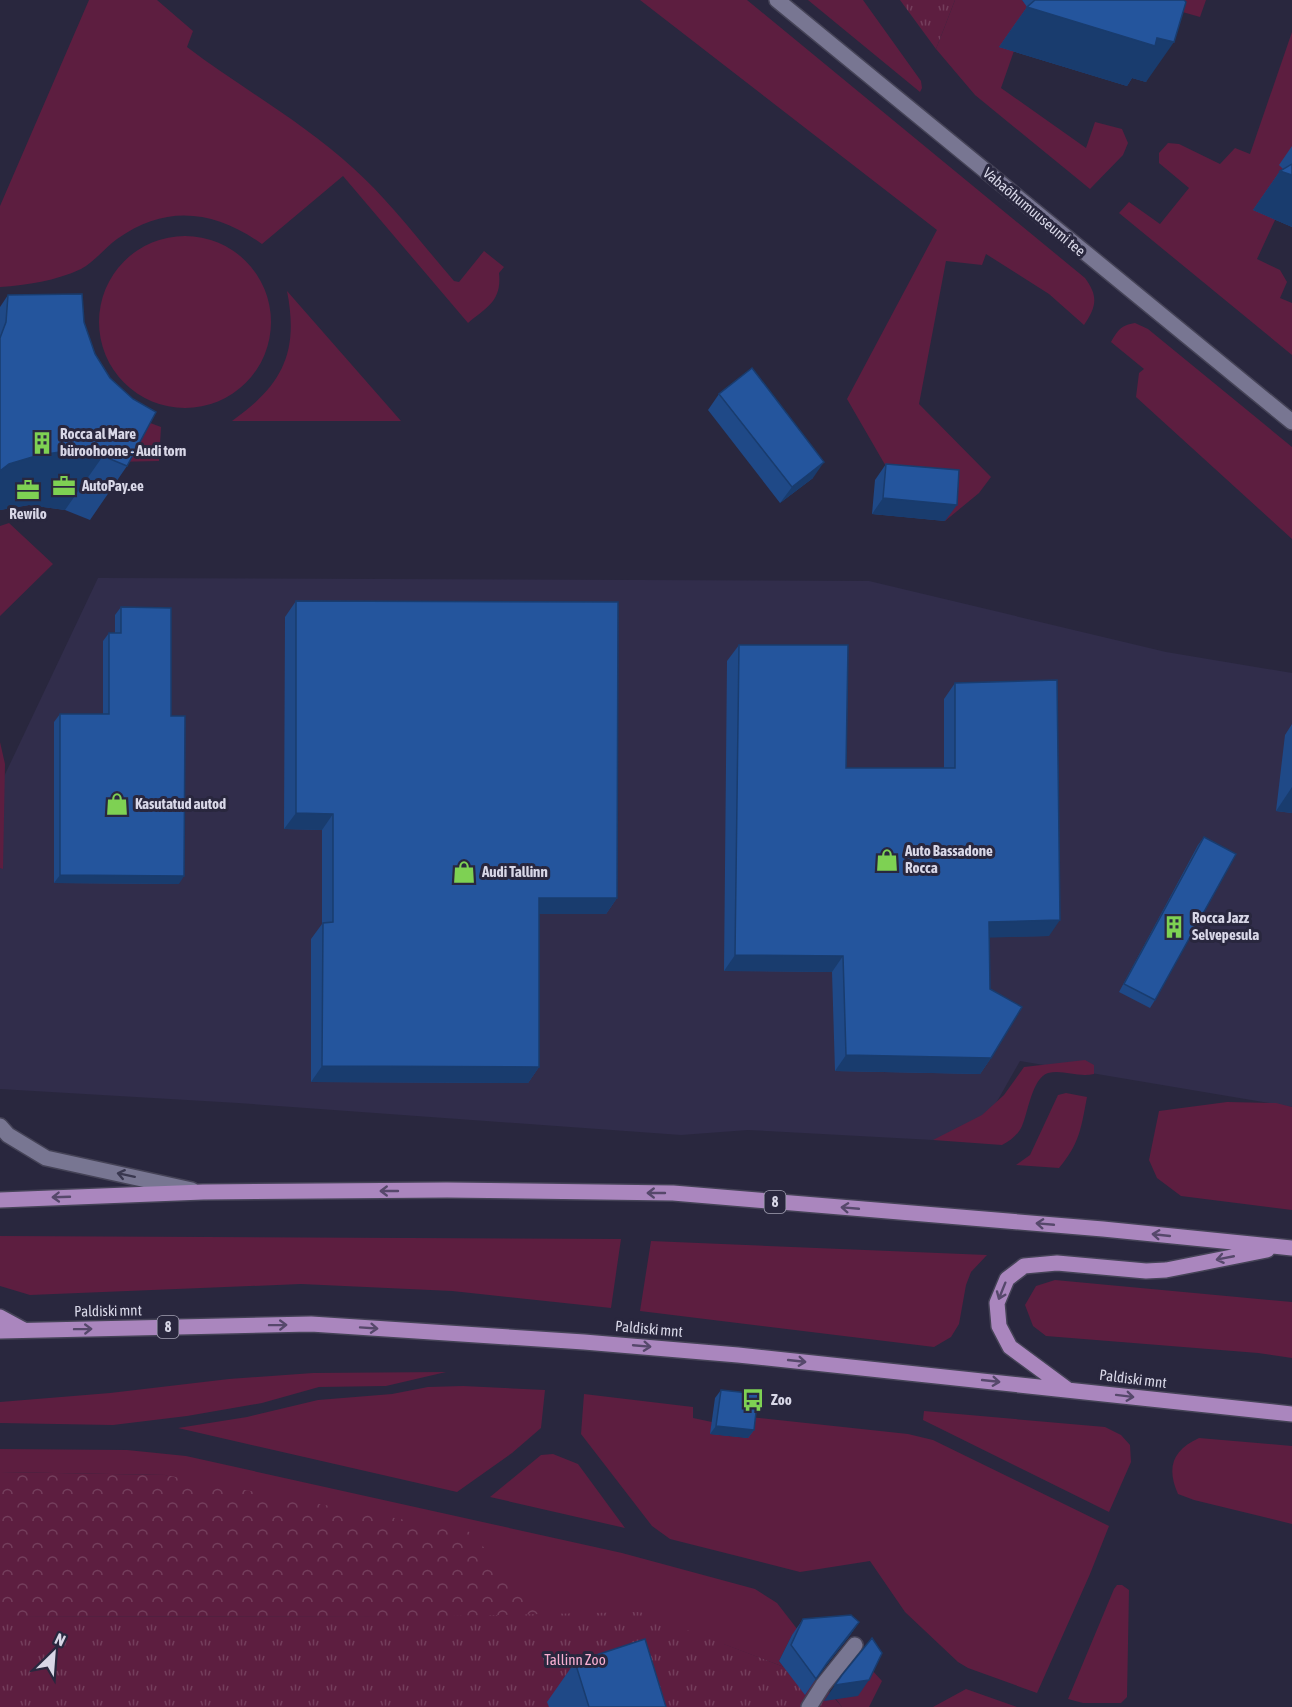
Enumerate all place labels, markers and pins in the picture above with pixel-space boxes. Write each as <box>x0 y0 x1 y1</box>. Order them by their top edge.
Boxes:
place label: Rocca al Mare büroohoone - Audi torn <box>60 425 186 459</box>
building icon: Rocca al Mare büroohoone - Audi torn <box>29 430 55 456</box>
office icon: AutoPay.ee <box>51 473 77 499</box>
office icon: Rewilo <box>15 477 41 503</box>
place label: AutoPay.ee <box>81 477 144 494</box>
place label: Rewilo <box>9 505 47 522</box>
shop icon: Kasutatud autod <box>104 791 130 817</box>
place label: Kasutatud autod <box>135 795 226 812</box>
place label: Auto Bassadone Rocca <box>904 842 993 876</box>
shop icon: Auto Bassadone Rocca <box>874 847 900 873</box>
shop icon: Audi Tallinn <box>451 859 477 885</box>
place label: Audi Tallinn <box>481 863 548 880</box>
place label: Rocca Jazz Selvepesula <box>1192 909 1259 943</box>
building icon: Rocca Jazz Selvepesula <box>1161 914 1187 940</box>
bus stop icon: Zoo <box>740 1387 766 1413</box>
place label: Zoo <box>771 1391 792 1408</box>

